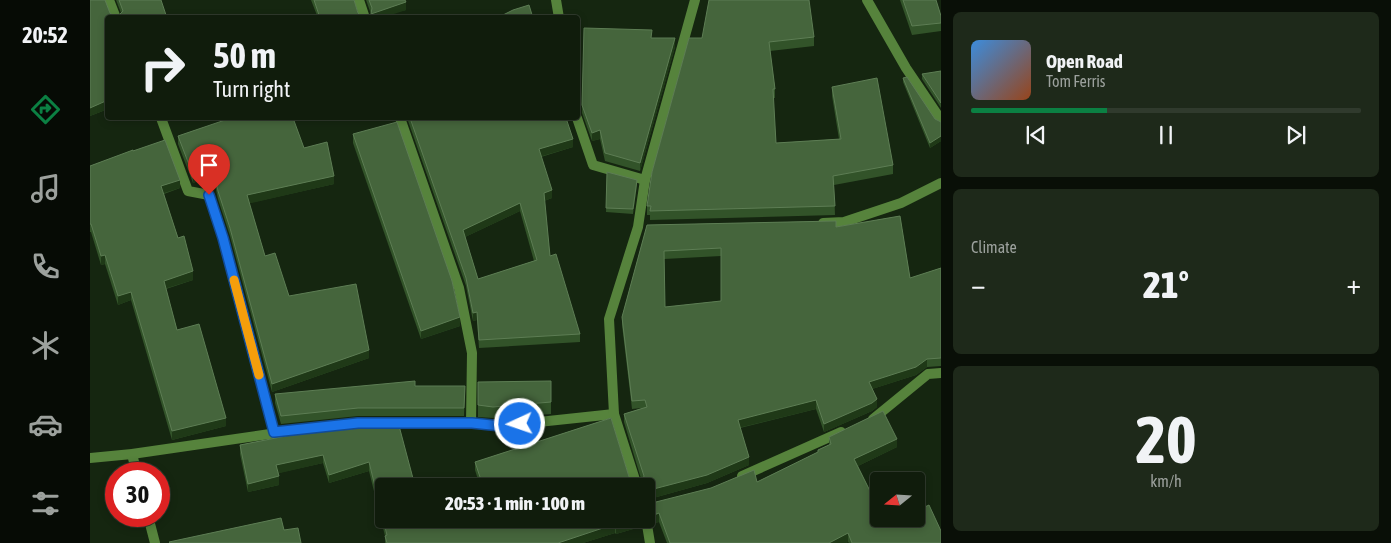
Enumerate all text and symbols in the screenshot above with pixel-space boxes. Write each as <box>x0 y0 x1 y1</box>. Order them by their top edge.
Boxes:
text: 20:52 <box>22 22 68 48</box>
icon: right <box>130 35 195 100</box>
text: 50 m <box>213 35 276 75</box>
text: Open Road <box>1046 50 1123 72</box>
text: Tom Ferris <box>1046 72 1105 90</box>
text: Turn right <box>213 76 290 102</box>
icon: directions <box>28 92 63 127</box>
icon: previous <box>1022 121 1050 149</box>
icon: pause <box>1152 121 1180 149</box>
icon: next <box>1282 121 1310 149</box>
pin <box>188 144 230 195</box>
icon: arrive <box>195 151 223 179</box>
icon: music <box>28 171 63 206</box>
text: Climate <box>971 238 1017 256</box>
icon: phone <box>28 249 63 284</box>
text: 21° <box>1143 263 1189 306</box>
text: − <box>971 268 986 300</box>
text: + <box>1346 268 1361 300</box>
icon: climate <box>28 328 63 363</box>
position arrow <box>493 397 545 449</box>
text: 20 <box>1135 402 1197 477</box>
icon: car <box>28 407 63 442</box>
speed limit sign: 30 <box>105 462 170 527</box>
north arrow <box>870 472 925 528</box>
map controls <box>870 472 925 527</box>
text: km/h <box>1150 472 1182 490</box>
icon: filters <box>28 486 63 521</box>
text: 20:53 · 1 min · 100 m <box>445 492 585 514</box>

